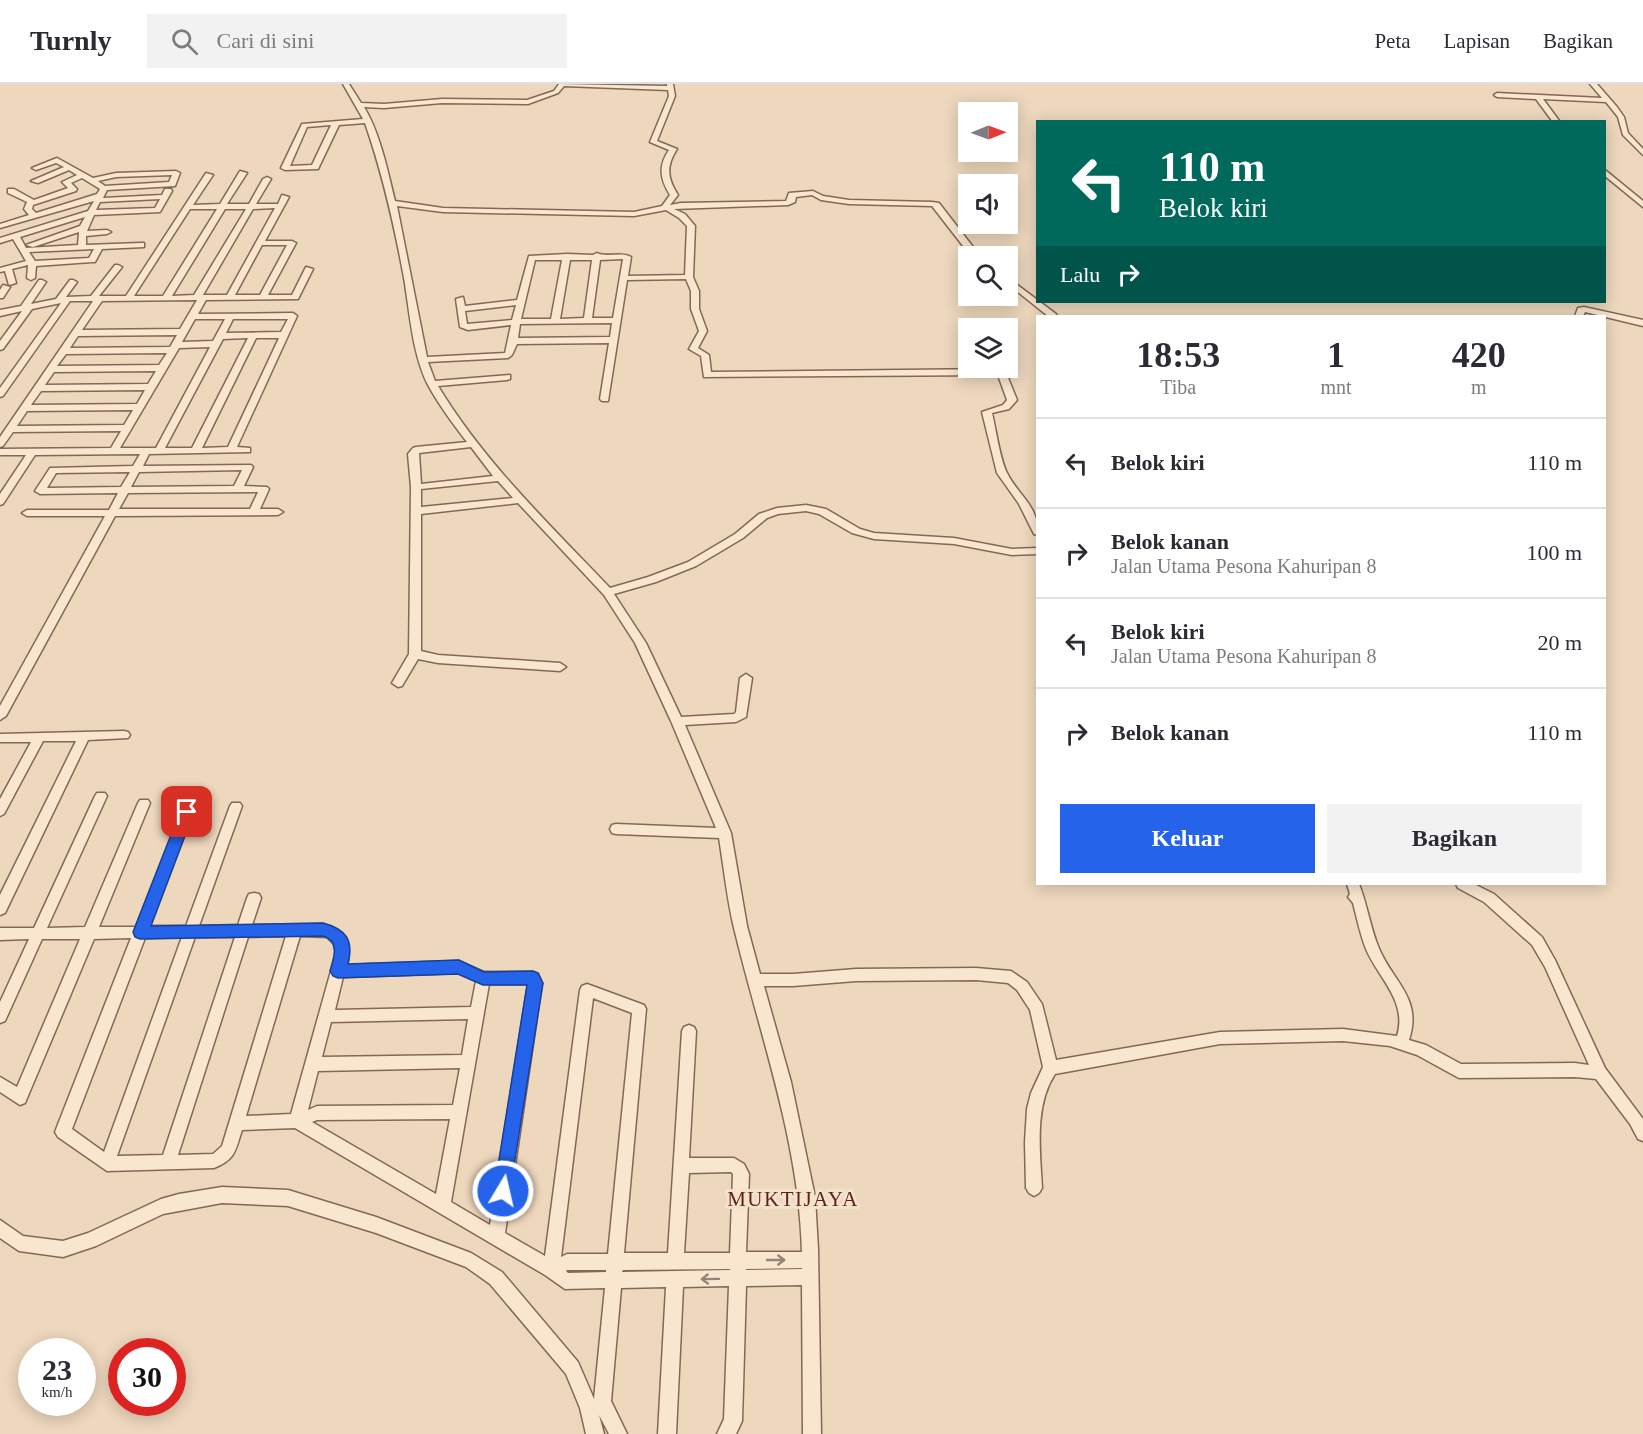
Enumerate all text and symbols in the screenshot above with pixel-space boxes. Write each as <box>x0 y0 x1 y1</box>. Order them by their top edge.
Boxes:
search box <box>147 14 567 68</box>
text: Turnly <box>30 25 111 56</box>
icon: search <box>168 25 201 58</box>
text: Cari di sini <box>216 28 314 53</box>
text: Peta <box>1374 29 1411 53</box>
text: Lapisan <box>1444 29 1510 53</box>
text: Bagikan <box>1543 29 1613 53</box>
north arrow <box>958 102 1018 162</box>
map controls <box>958 102 1018 378</box>
icon: left <box>1060 144 1138 222</box>
text: 110 m <box>1159 144 1265 190</box>
button: sound <box>958 174 1018 234</box>
text: Belok kiri <box>1159 193 1268 223</box>
button: search <box>958 246 1018 306</box>
icon: right <box>1112 258 1145 291</box>
text: Lalu <box>1060 262 1100 287</box>
button: layers <box>958 318 1018 378</box>
text: 18:53 <box>1136 335 1220 375</box>
text: 1 <box>1327 335 1345 375</box>
text: 420 <box>1452 335 1506 375</box>
text: Tiba <box>1160 376 1196 398</box>
text: mnt <box>1320 376 1352 398</box>
text: m <box>1471 376 1487 398</box>
icon: left <box>1060 447 1093 480</box>
text: Belok kiri <box>1111 450 1205 475</box>
text: 110 m <box>1527 450 1582 475</box>
text: Belok kanan <box>1111 529 1229 554</box>
icon: right <box>1060 537 1093 570</box>
text: 100 m <box>1526 540 1582 565</box>
text: Jalan Utama Pesona Kahuripan 8 <box>1111 555 1376 577</box>
text: Belok kiri <box>1111 619 1205 644</box>
icon: left <box>1060 627 1093 660</box>
text: 20 m <box>1537 630 1582 655</box>
text: Jalan Utama Pesona Kahuripan 8 <box>1111 645 1376 667</box>
icon: right <box>1060 717 1093 750</box>
text: Belok kanan <box>1111 720 1229 745</box>
text: 110 m <box>1527 720 1582 745</box>
pin <box>161 786 212 837</box>
icon: arrive <box>170 795 203 828</box>
button: Keluar <box>1060 804 1315 873</box>
button: Bagikan <box>1327 804 1582 873</box>
position arrow <box>471 1159 535 1223</box>
district label: MUKTIJAYA <box>727 1187 859 1211</box>
one-way arrow <box>765 1254 785 1266</box>
one-way arrow <box>700 1273 720 1285</box>
speed limit sign: 30 <box>108 1338 186 1416</box>
text: 23 <box>42 1353 72 1386</box>
text: km/h <box>42 1384 72 1400</box>

